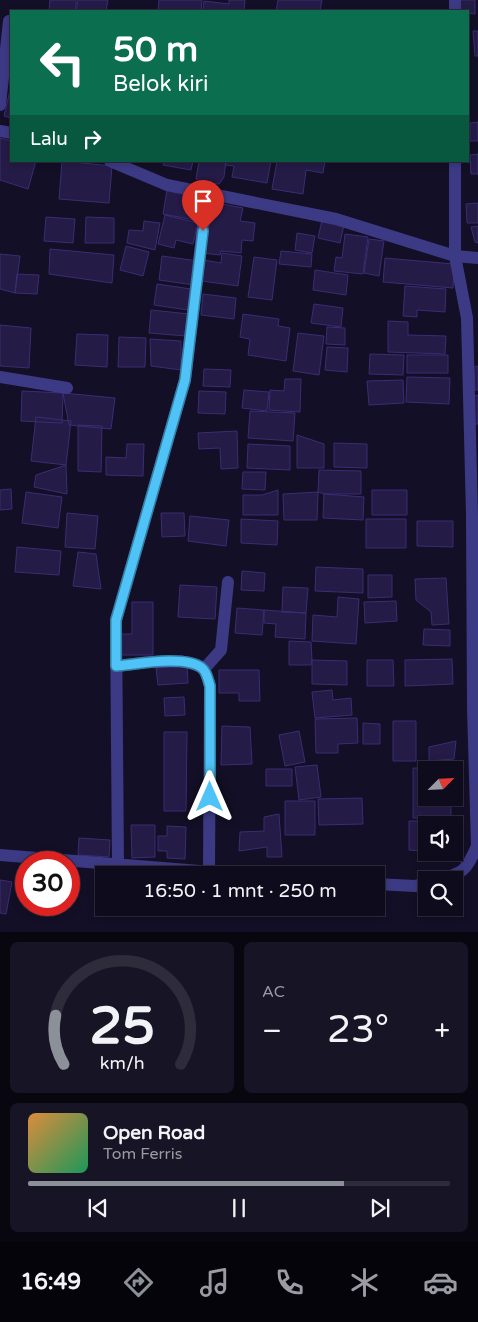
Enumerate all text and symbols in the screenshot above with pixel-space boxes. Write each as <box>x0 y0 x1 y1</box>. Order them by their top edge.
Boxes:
text: 50 m <box>113 29 198 71</box>
icon: left <box>30 30 95 95</box>
text: Belok kiri <box>113 71 209 97</box>
icon: right <box>78 125 106 153</box>
text: Lalu <box>30 128 68 150</box>
pin <box>182 180 224 231</box>
icon: arrive <box>189 187 217 215</box>
north arrow <box>418 761 462 806</box>
map controls <box>418 761 463 916</box>
position arrow <box>183 770 235 822</box>
button: sound <box>418 816 463 861</box>
speed limit sign: 30 <box>15 851 80 916</box>
button: search <box>418 871 463 916</box>
text: 16:50 · 1 mnt · 250 m <box>143 880 337 902</box>
text: AC <box>262 982 285 1002</box>
text: 25 <box>89 995 155 1058</box>
text: 23° <box>327 1007 389 1053</box>
text: − <box>262 1014 282 1048</box>
text: + <box>434 1014 450 1048</box>
text: km/h <box>100 1053 144 1074</box>
text: Open Road <box>103 1122 205 1144</box>
text: Tom Ferris <box>103 1144 182 1164</box>
icon: previous <box>84 1194 112 1222</box>
icon: pause <box>225 1194 253 1222</box>
icon: next <box>366 1194 394 1222</box>
icon: directions <box>121 1265 156 1300</box>
icon: music <box>197 1265 232 1300</box>
icon: phone <box>272 1265 307 1300</box>
icon: climate <box>347 1265 382 1300</box>
icon: car <box>423 1265 458 1300</box>
text: 16:49 <box>20 1269 81 1295</box>

